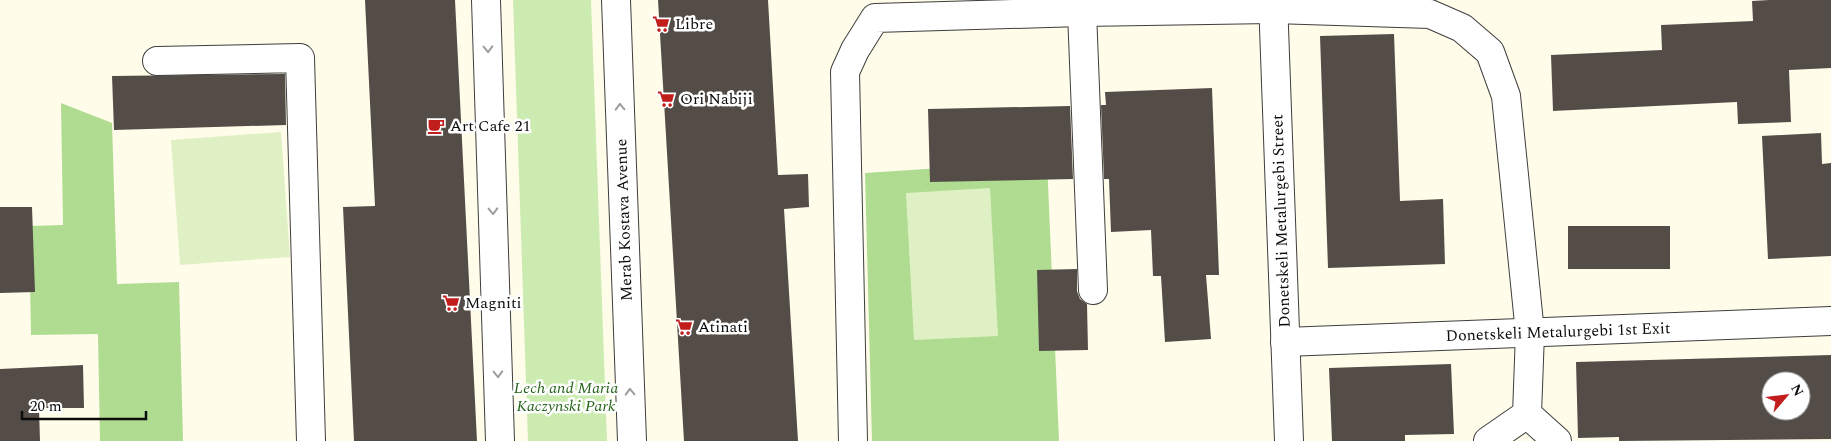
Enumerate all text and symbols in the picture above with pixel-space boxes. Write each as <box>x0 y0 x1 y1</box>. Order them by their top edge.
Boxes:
place label: Libre <box>675 12 713 36</box>
supermarket icon: Libre <box>651 14 671 34</box>
one-way arrow <box>483 45 493 53</box>
place label: Ori Nabiji <box>680 87 753 111</box>
supermarket icon: Ori Nabiji <box>656 89 676 109</box>
one-way arrow <box>615 103 626 111</box>
place label: Art Cafe 21 <box>450 114 531 138</box>
street label: Donetskeli Metalurgebi Street <box>1265 114 1297 328</box>
cafe icon: Art Cafe 21 <box>426 116 446 136</box>
street label: Merab Kostava Avenue <box>609 138 639 302</box>
one-way arrow <box>488 208 498 215</box>
place label: Magniti <box>465 291 522 315</box>
supermarket icon: Magniti <box>441 293 461 313</box>
place label: Atinati <box>698 315 748 339</box>
street label: Donetskeli Metalurgebi 1st Exit <box>1445 316 1671 348</box>
supermarket icon: Atinati <box>674 317 694 337</box>
one-way arrow <box>493 370 503 378</box>
north arrow <box>1761 371 1811 421</box>
park label: Lech and Maria Kaczynski Park <box>514 376 618 418</box>
text: N <box>1785 380 1809 400</box>
scale bar <box>22 388 146 420</box>
one-way arrow <box>625 388 636 396</box>
text: 20 m <box>30 395 62 418</box>

